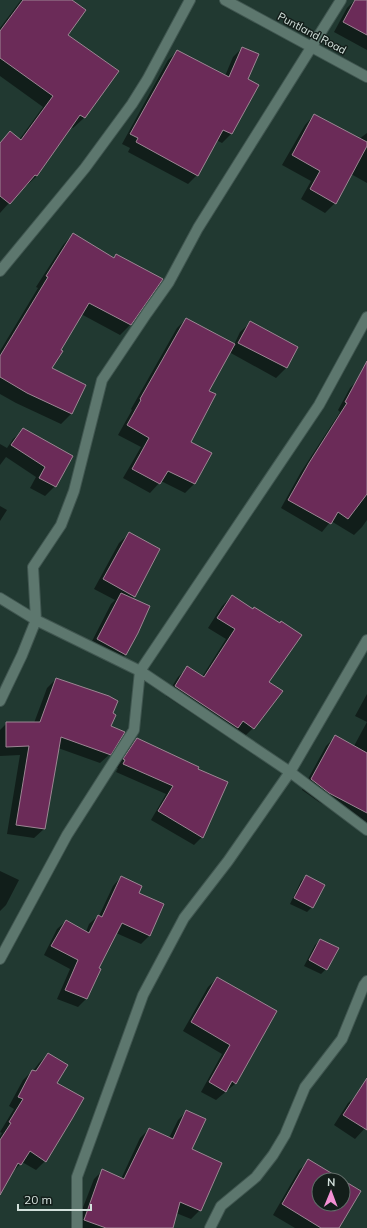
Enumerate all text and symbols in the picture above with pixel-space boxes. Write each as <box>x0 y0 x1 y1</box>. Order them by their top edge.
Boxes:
street label: Puntland Road <box>275 9 349 57</box>
north arrow <box>311 1172 351 1212</box>
text: N <box>327 1175 335 1189</box>
scale bar <box>18 1186 91 1212</box>
text: 20 m <box>24 1192 52 1207</box>

